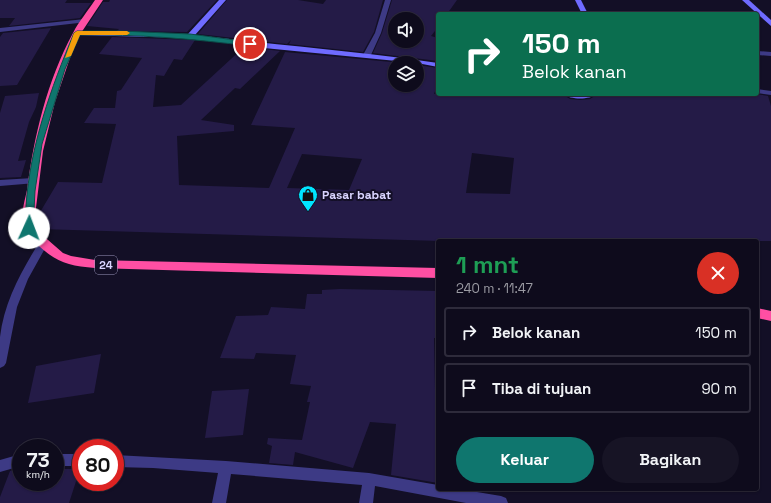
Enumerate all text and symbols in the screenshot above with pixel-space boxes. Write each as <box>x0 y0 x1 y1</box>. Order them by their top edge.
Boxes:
map controls <box>388 12 424 92</box>
button: sound <box>388 12 424 48</box>
text: 150 m <box>522 25 601 61</box>
pin <box>233 27 267 61</box>
icon: right <box>456 28 508 80</box>
icon: arrive <box>239 33 261 55</box>
button: layers <box>388 56 424 92</box>
text: Belok kanan <box>522 60 627 83</box>
shop icon: Pasar babat <box>297 184 319 212</box>
place label: Pasar babat <box>322 187 391 203</box>
position arrow <box>8 207 50 249</box>
text: 1 mnt <box>456 249 519 280</box>
button: close <box>697 252 739 294</box>
road number: 24 <box>95 256 117 274</box>
text: 240 m · 11:47 <box>456 280 533 297</box>
icon: right <box>458 321 480 343</box>
text: Belok kanan <box>492 323 580 342</box>
text: 150 m <box>695 323 737 342</box>
icon: arrive <box>458 377 480 399</box>
text: Tiba di tujuan <box>492 379 591 398</box>
text: 90 m <box>701 379 737 398</box>
button: Keluar <box>456 437 594 483</box>
button: Bagikan <box>602 437 739 483</box>
speed limit sign: 80 <box>72 439 124 491</box>
text: 73 <box>26 447 50 473</box>
text: km/h <box>26 468 50 481</box>

